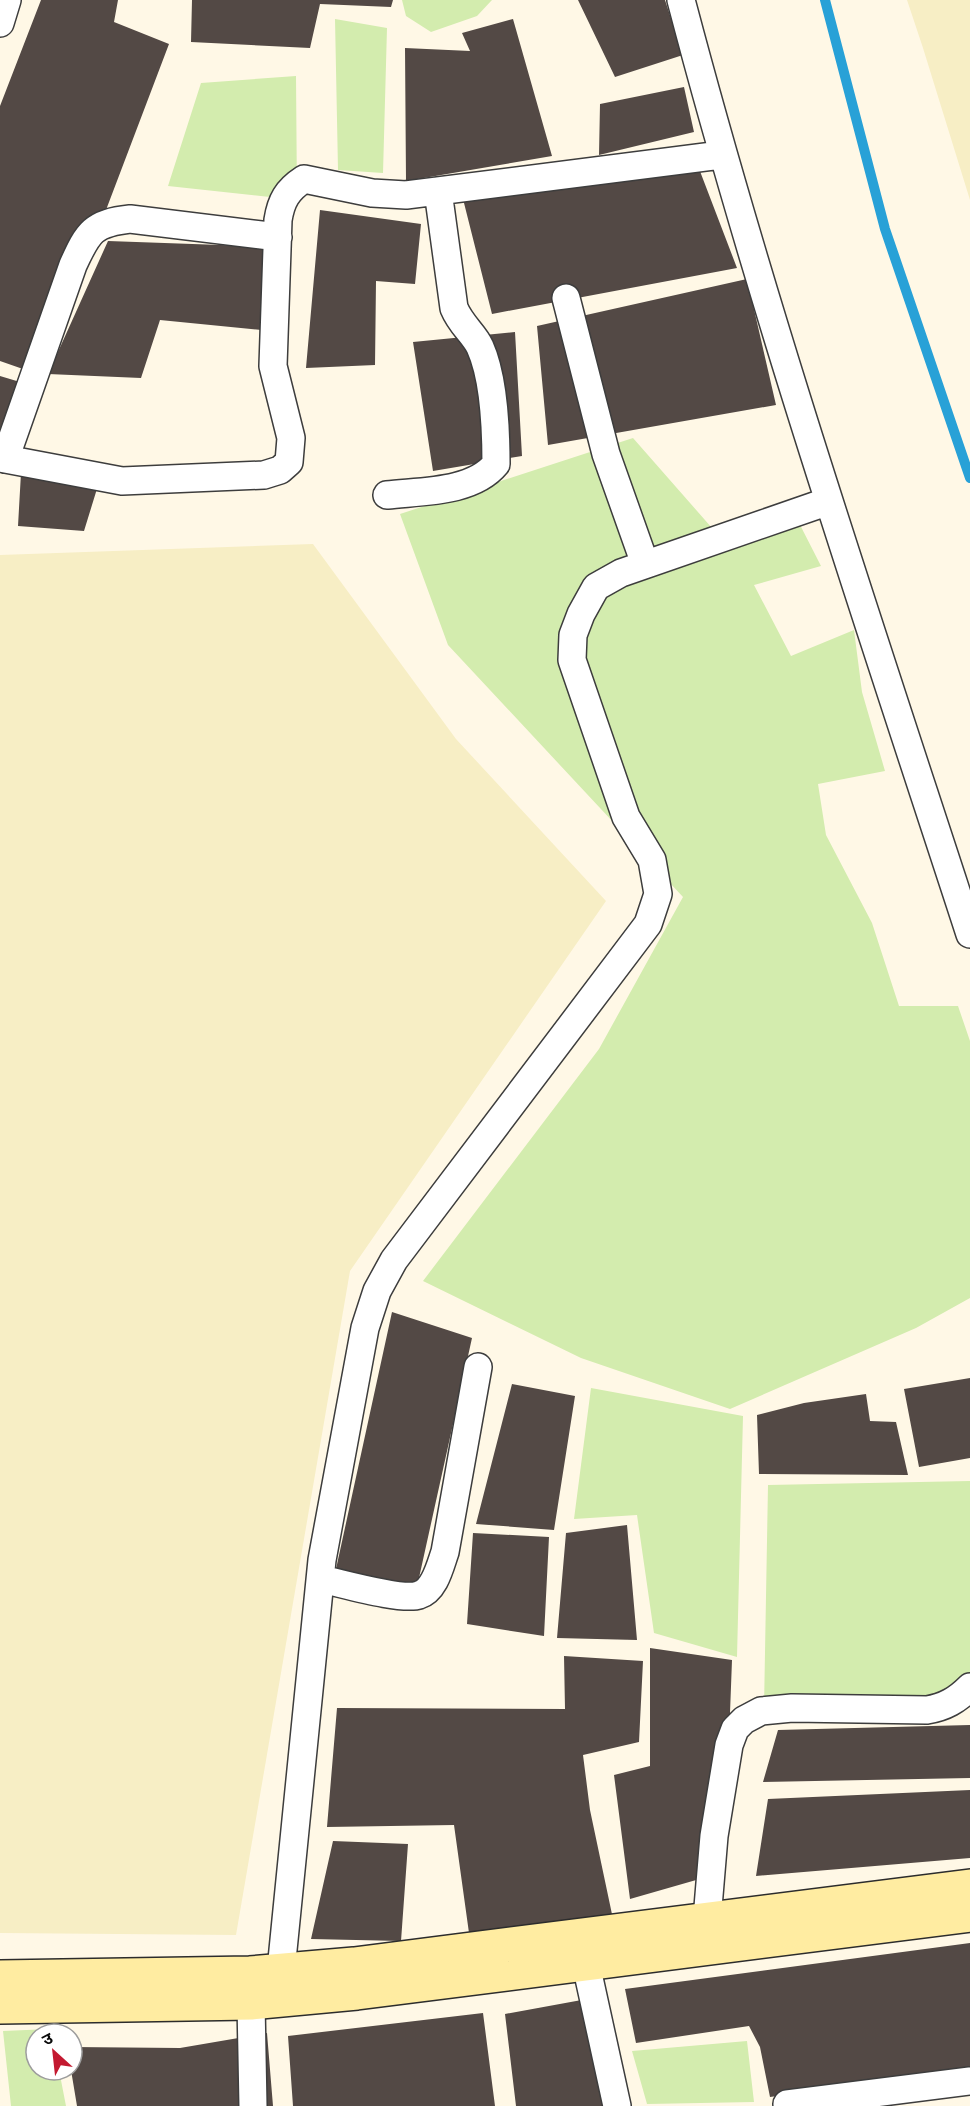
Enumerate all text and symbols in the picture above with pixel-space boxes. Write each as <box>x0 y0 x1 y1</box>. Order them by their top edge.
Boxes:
north arrow <box>24 2022 84 2082</box>
text: उ <box>37 2025 57 2051</box>

